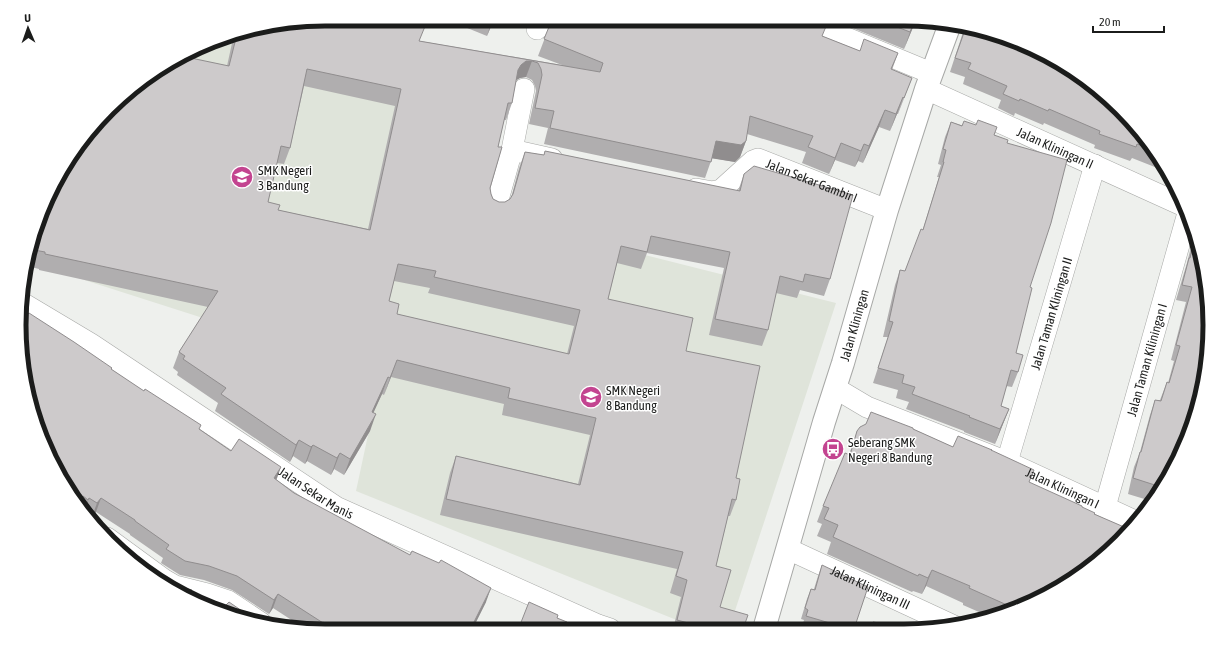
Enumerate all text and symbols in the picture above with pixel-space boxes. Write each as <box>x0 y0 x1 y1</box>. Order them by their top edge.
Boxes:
north arrow <box>8 8 48 48</box>
scale bar <box>1093 8 1164 34</box>
text: U <box>24 12 31 24</box>
text: 20 m <box>1099 15 1121 29</box>
street label: Jalan Kliningan II <box>1014 124 1096 172</box>
street label: Jalan Sekar Gambir I <box>764 156 860 206</box>
place label: SMK Negeri 3 Bandung <box>258 163 312 193</box>
school or university icon: SMK Negeri 3 Bandung <box>229 164 255 190</box>
street label: Jalan Taman Kliningan II <box>1028 255 1075 372</box>
street label: Jalan Kliningan <box>837 288 872 363</box>
street label: Jalan Taman Kiliningan I <box>1124 302 1170 418</box>
place label: SMK Negeri 8 Bandung <box>606 383 660 413</box>
school or university icon: SMK Negeri 8 Bandung <box>578 384 604 410</box>
place label: Seberang SMK Negeri 8 Bandung <box>848 435 933 465</box>
bus stop icon: Seberang SMK Negeri 8 Bandung <box>820 436 846 462</box>
street label: Jalan Sekar Manis <box>276 464 356 522</box>
street label: Jalan Kliningan I <box>1023 465 1102 512</box>
street label: Jalan Kliningan III <box>828 563 912 613</box>

